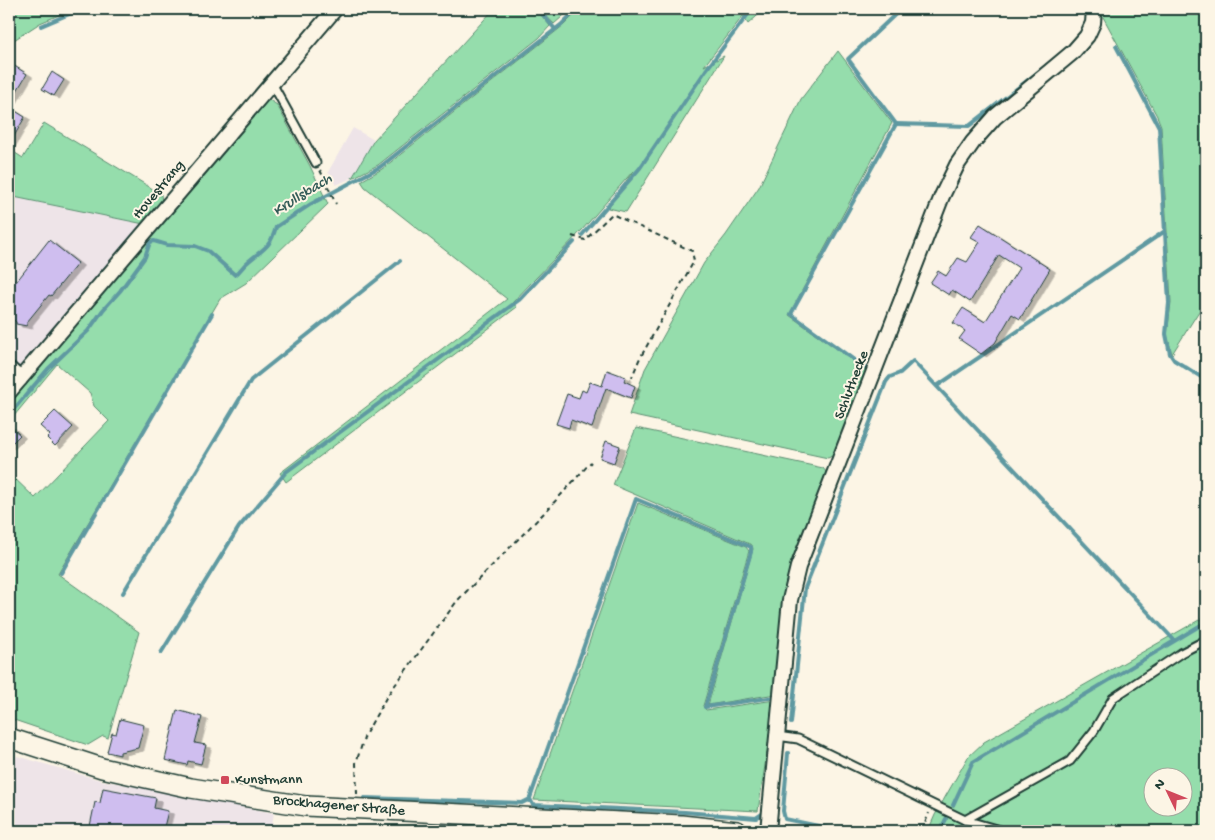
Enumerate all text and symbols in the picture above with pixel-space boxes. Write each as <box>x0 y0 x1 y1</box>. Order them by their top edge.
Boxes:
street label: Hovestrang <box>129 157 189 223</box>
water label: Krullsbach <box>270 170 336 222</box>
street label: Schluthecke <box>831 348 873 422</box>
north arrow <box>1142 768 1192 818</box>
place label: Kunstmann <box>235 771 302 789</box>
marker: Kunstmann <box>219 774 231 786</box>
text: N <box>1151 776 1170 794</box>
street label: Brockhagener Straße <box>271 791 406 821</box>

